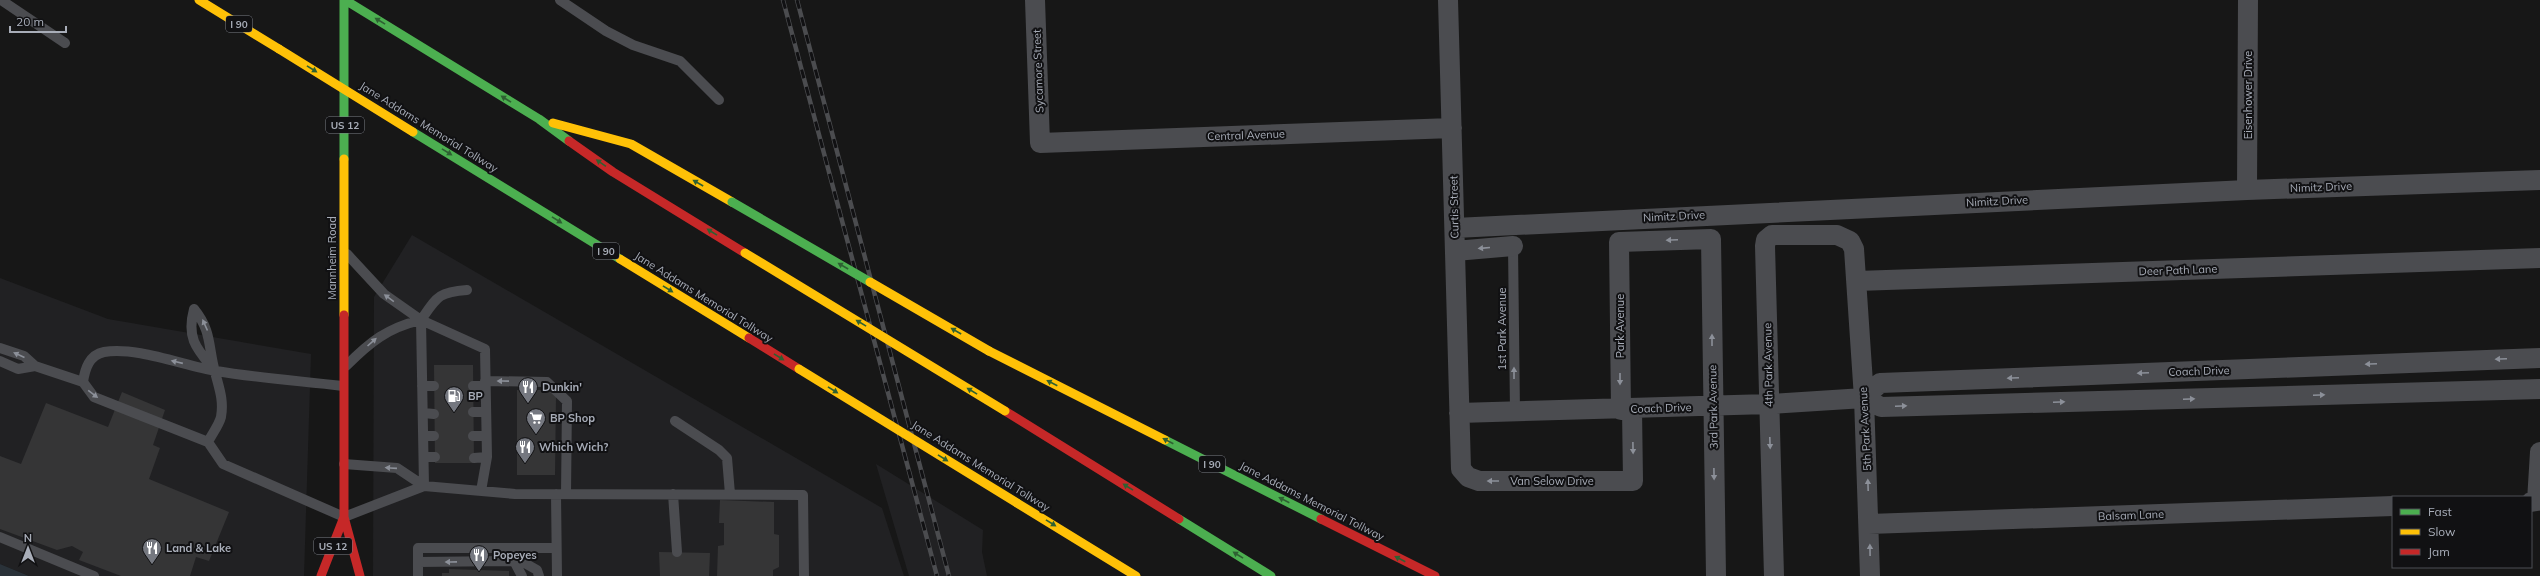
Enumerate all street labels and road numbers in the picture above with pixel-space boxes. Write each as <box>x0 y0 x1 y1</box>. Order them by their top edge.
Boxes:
road number: I 90 <box>226 16 252 32</box>
street label: Sycamore Street <box>1030 29 1046 113</box>
street label: Eisenhower Drive <box>2241 51 2255 139</box>
street label: Jane Addams Memorial Tollway <box>357 79 501 176</box>
road number: US 12 <box>326 117 364 133</box>
street label: Central Avenue <box>1207 127 1285 143</box>
street label: Curtis Street <box>1446 175 1462 239</box>
street label: Nimitz Drive <box>2290 179 2352 195</box>
street label: Nimitz Drive <box>1966 192 2028 210</box>
street label: Nimitz Drive <box>1643 207 1705 225</box>
street label: Mannheim Road <box>325 216 339 300</box>
road number: I 90 <box>593 243 619 259</box>
street label: Jane Addams Memorial Tollway <box>632 249 776 346</box>
street label: Deer Path Lane <box>2138 262 2218 278</box>
street label: 1st Park Avenue <box>1495 287 1509 371</box>
street label: Park Avenue <box>1613 294 1627 358</box>
street label: 4th Park Avenue <box>1760 323 1776 407</box>
street label: Coach Drive <box>2168 363 2230 379</box>
street label: 3rd Park Avenue <box>1705 365 1721 449</box>
street label: 5th Park Avenue <box>1856 387 1874 471</box>
street label: Coach Drive <box>1630 400 1692 416</box>
street label: Jane Addams Memorial Tollway <box>909 418 1053 515</box>
road number: I 90 <box>1199 456 1225 472</box>
street label: Jane Addams Memorial Tollway <box>1237 458 1387 544</box>
street label: Van Selow Drive <box>1510 474 1594 488</box>
street label: Balsam Lane <box>2098 507 2164 523</box>
road number: US 12 <box>314 538 352 554</box>

